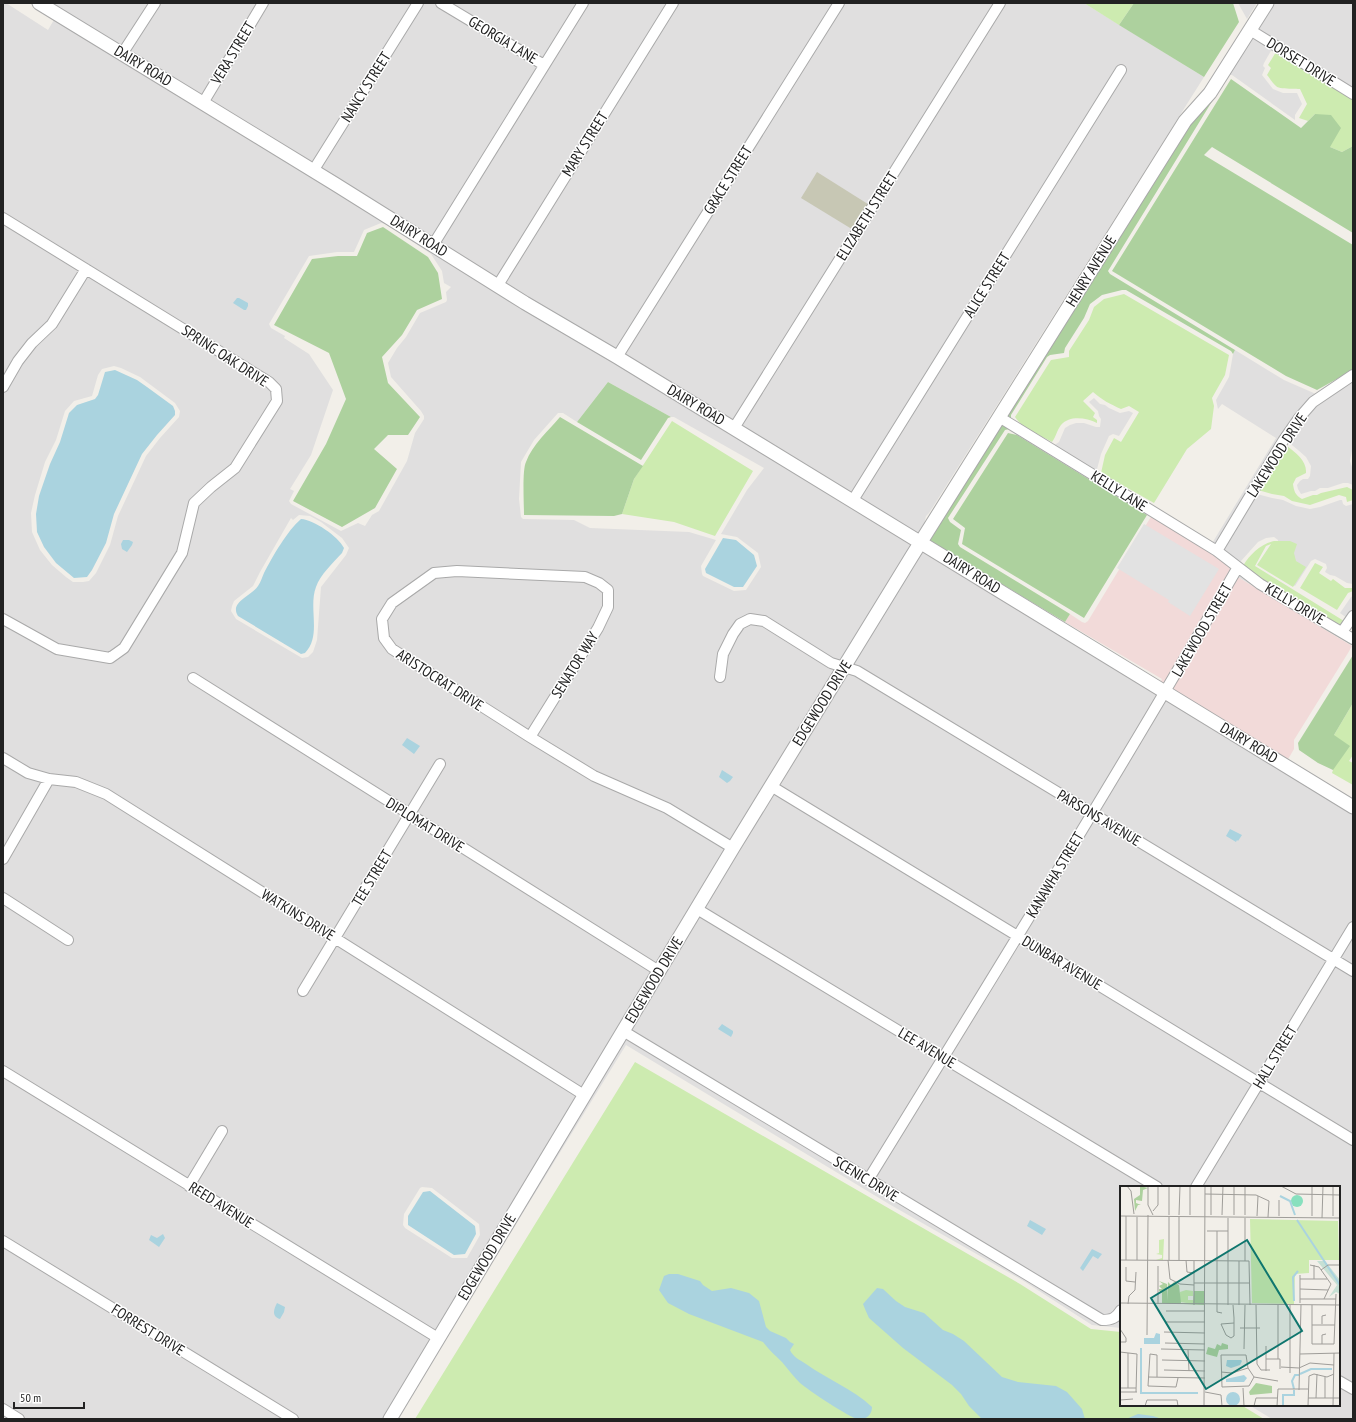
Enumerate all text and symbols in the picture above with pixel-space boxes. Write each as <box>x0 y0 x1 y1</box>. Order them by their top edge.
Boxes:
street label: GEORGIA LANE <box>465 11 541 68</box>
street label: VERA STREET <box>206 18 259 88</box>
street label: DORSET DRIVE <box>1263 33 1339 90</box>
street label: DAIRY ROAD <box>111 41 176 90</box>
street label: NANCY STREET <box>337 48 395 125</box>
street label: MARY STREET <box>557 108 612 180</box>
street label: GRACE STREET <box>699 142 756 218</box>
street label: ELIZABETH STREET <box>832 168 902 264</box>
street label: DAIRY ROAD <box>387 211 452 261</box>
street label: HENRY AVENUE <box>1061 232 1120 310</box>
street label: ALICE STREET <box>959 248 1014 321</box>
street label: SPRING OAK DRIVE <box>178 320 272 391</box>
street label: DAIRY ROAD <box>664 380 729 429</box>
street label: LAKEWOOD DRIVE <box>1242 409 1311 500</box>
street label: KELLY LANE <box>1088 466 1151 515</box>
street label: DAIRY ROAD <box>940 548 1005 598</box>
street label: KELLY DRIVE <box>1262 578 1329 629</box>
street label: LAKEWOOD STREET <box>1167 580 1236 680</box>
street label: SENATOR WAY <box>547 628 602 701</box>
street label: ARISTOCRAT DRIVE <box>393 644 487 715</box>
street label: EDGEWOOD DRIVE <box>788 656 855 749</box>
street label: DAIRY ROAD <box>1217 718 1282 767</box>
street label: PARSONS AVENUE <box>1054 785 1145 850</box>
street label: DIPLOMAT DRIVE <box>383 793 468 856</box>
street label: KANAWHA STREET <box>1022 828 1088 921</box>
street label: TEE STREET <box>347 846 396 909</box>
street label: WATKINS DRIVE <box>258 884 339 945</box>
street label: DUNBAR AVENUE <box>1019 931 1106 994</box>
street label: EDGEWOOD DRIVE <box>620 933 687 1026</box>
street label: HALL STREET <box>1248 1022 1301 1092</box>
street label: LEE AVENUE <box>895 1023 960 1072</box>
street label: SCENIC DRIVE <box>830 1152 902 1205</box>
street label: REED AVENUE <box>185 1177 257 1232</box>
inset map <box>1120 1186 1340 1406</box>
street label: EDGEWOOD DRIVE <box>453 1210 520 1303</box>
street label: FORREST DRIVE <box>108 1300 189 1360</box>
scale bar <box>14 1384 84 1410</box>
text: 50 m <box>20 1390 41 1405</box>

